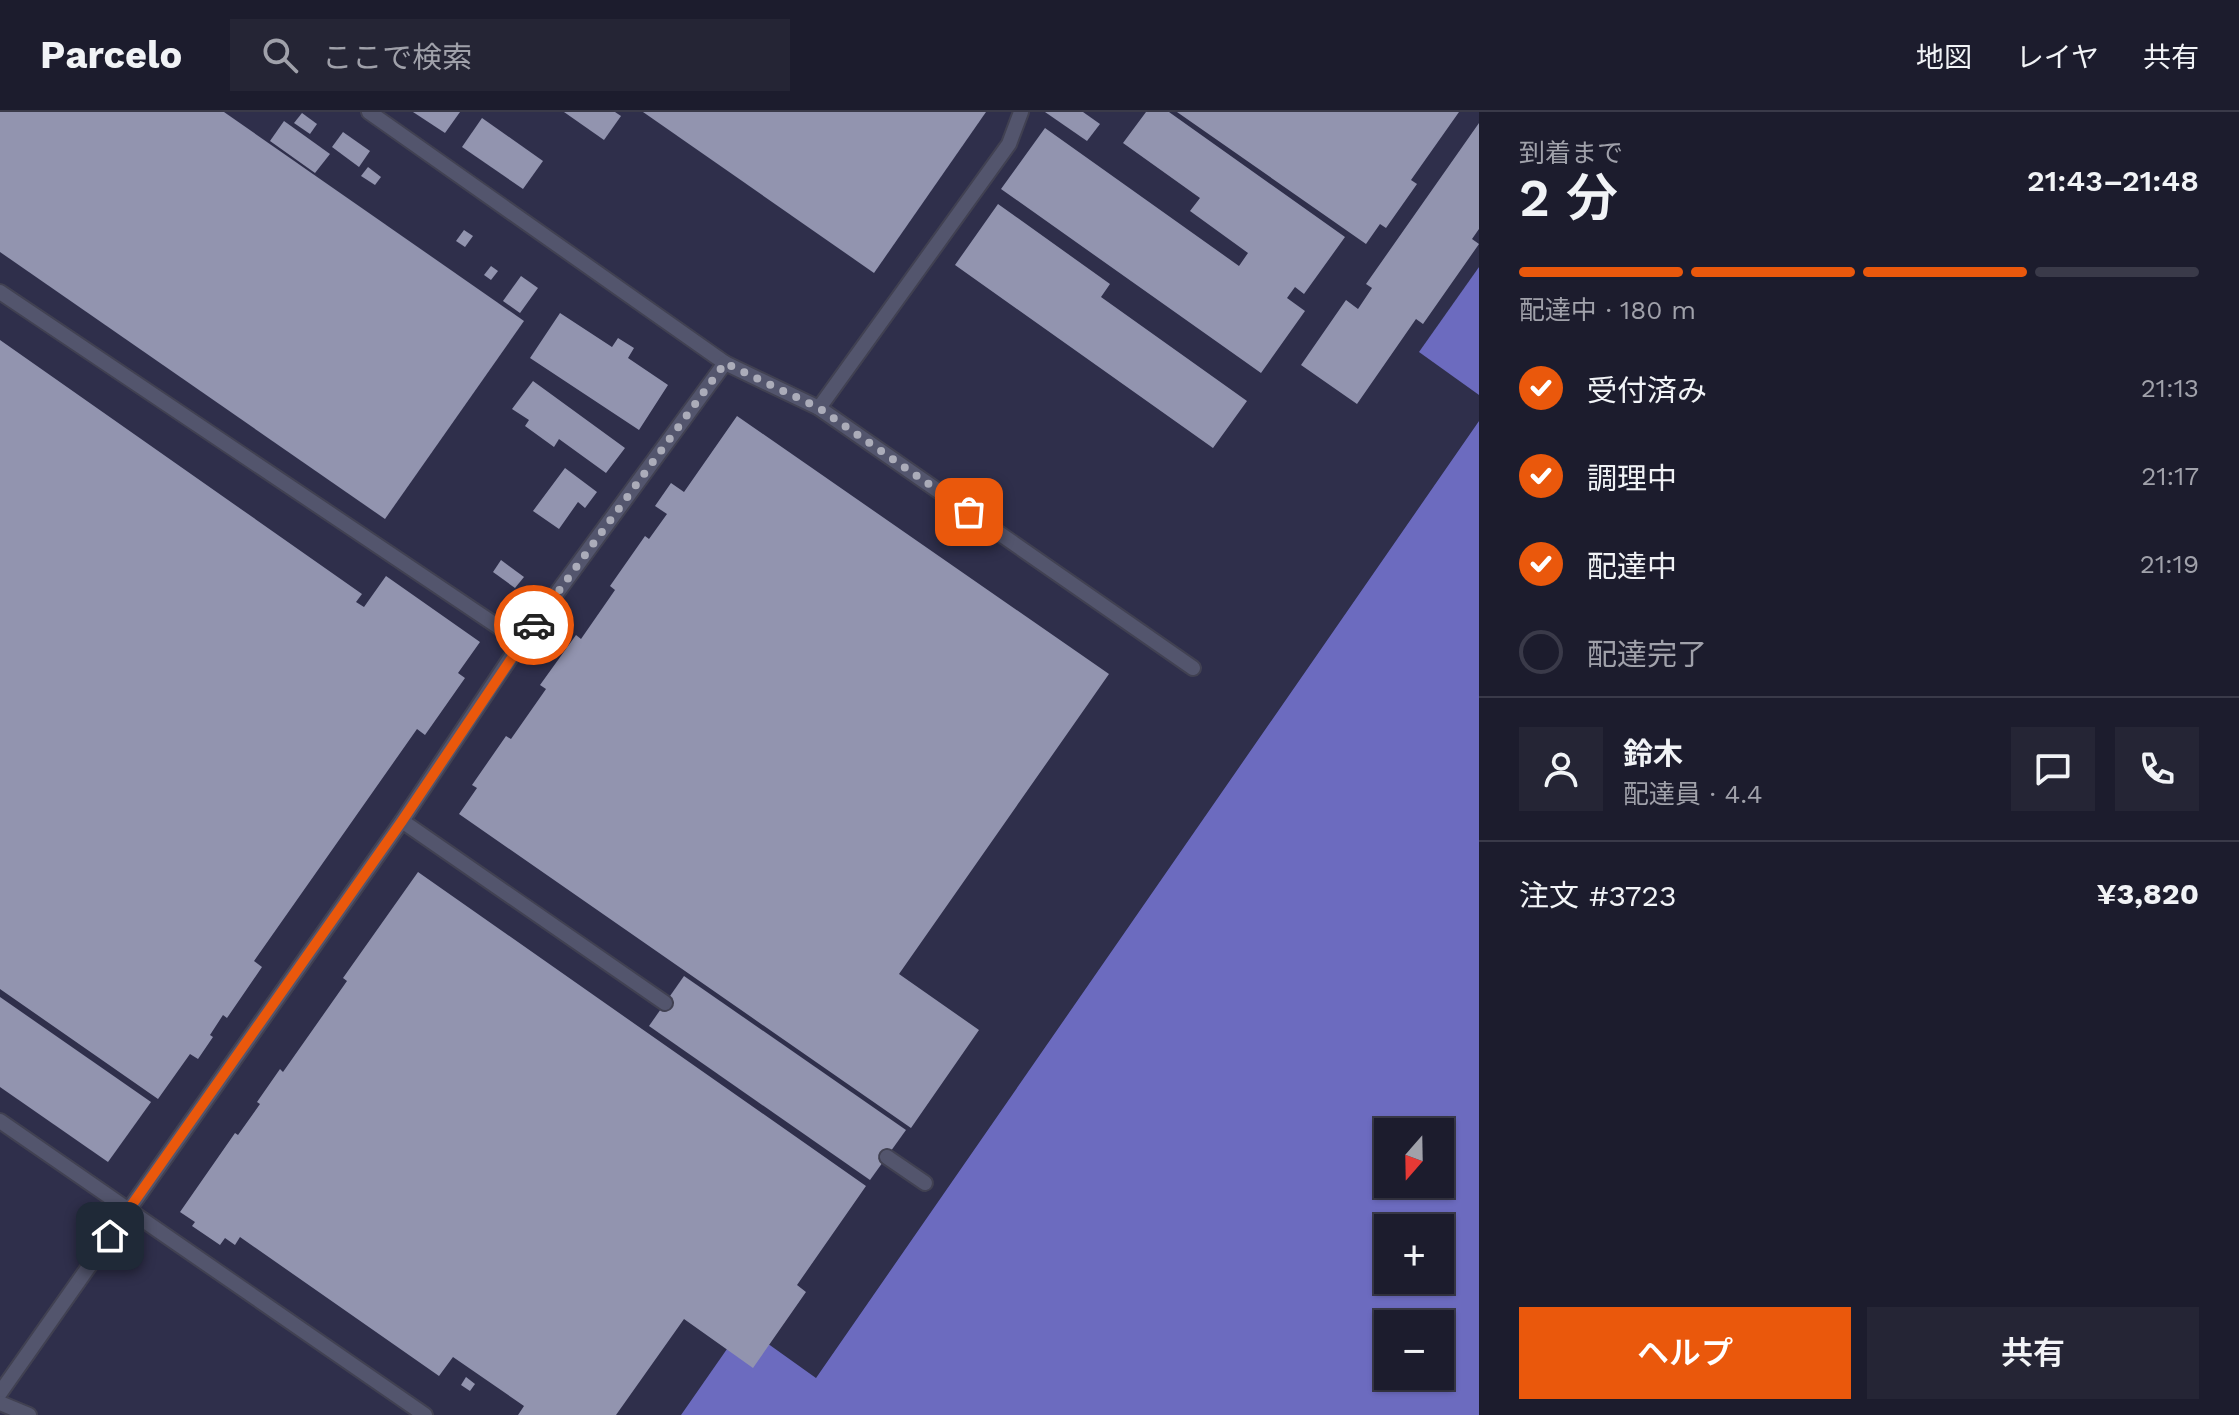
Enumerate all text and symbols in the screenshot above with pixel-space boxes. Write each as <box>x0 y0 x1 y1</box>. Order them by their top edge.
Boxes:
search box <box>230 19 790 91</box>
text: Parcelo <box>40 33 182 77</box>
icon: search <box>258 33 302 77</box>
text: ここで検索 <box>322 40 472 75</box>
text: 地図 <box>1916 41 1972 74</box>
text: レイヤ <box>2016 41 2099 74</box>
text: 共有 <box>2143 41 2199 74</box>
text: 到着まで <box>1519 138 1623 168</box>
text: 21:43–21:48 <box>2027 163 2199 198</box>
text: 2 分 <box>1519 168 1618 229</box>
text: 配達中 · 180 m <box>1519 295 1696 325</box>
icon: check <box>1519 366 1563 410</box>
text: 受付済み <box>1587 373 1707 408</box>
text: 21:13 <box>2141 373 2199 403</box>
icon: check <box>1519 454 1563 498</box>
text: 調理中 <box>1587 461 1677 496</box>
text: 21:17 <box>2141 461 2199 491</box>
pin <box>935 478 1003 546</box>
icon: bag <box>947 490 991 534</box>
icon: check <box>1519 542 1563 586</box>
text: 配達中 <box>1587 549 1677 584</box>
text: 21:19 <box>2140 549 2199 579</box>
courier <box>494 585 574 665</box>
icon: car <box>512 603 556 647</box>
text: 配達完了 <box>1587 637 1707 672</box>
button: person <box>1519 727 1603 811</box>
button: chat <box>2011 727 2095 811</box>
button: phone <box>2115 727 2199 811</box>
text: 鈴木 <box>1623 736 1683 771</box>
text: 配達員 · 4.4 <box>1623 779 1763 809</box>
text: ¥3,820 <box>2097 876 2199 911</box>
text: 注文 #3723 <box>1519 878 1677 913</box>
north arrow <box>1374 1118 1454 1198</box>
map controls <box>1374 1118 1454 1390</box>
pin <box>76 1202 144 1270</box>
icon: home <box>88 1214 132 1258</box>
button: + <box>1374 1214 1454 1294</box>
button: ヘルプ <box>1519 1307 1851 1399</box>
button: 共有 <box>1867 1307 2199 1399</box>
button: − <box>1374 1310 1454 1390</box>

